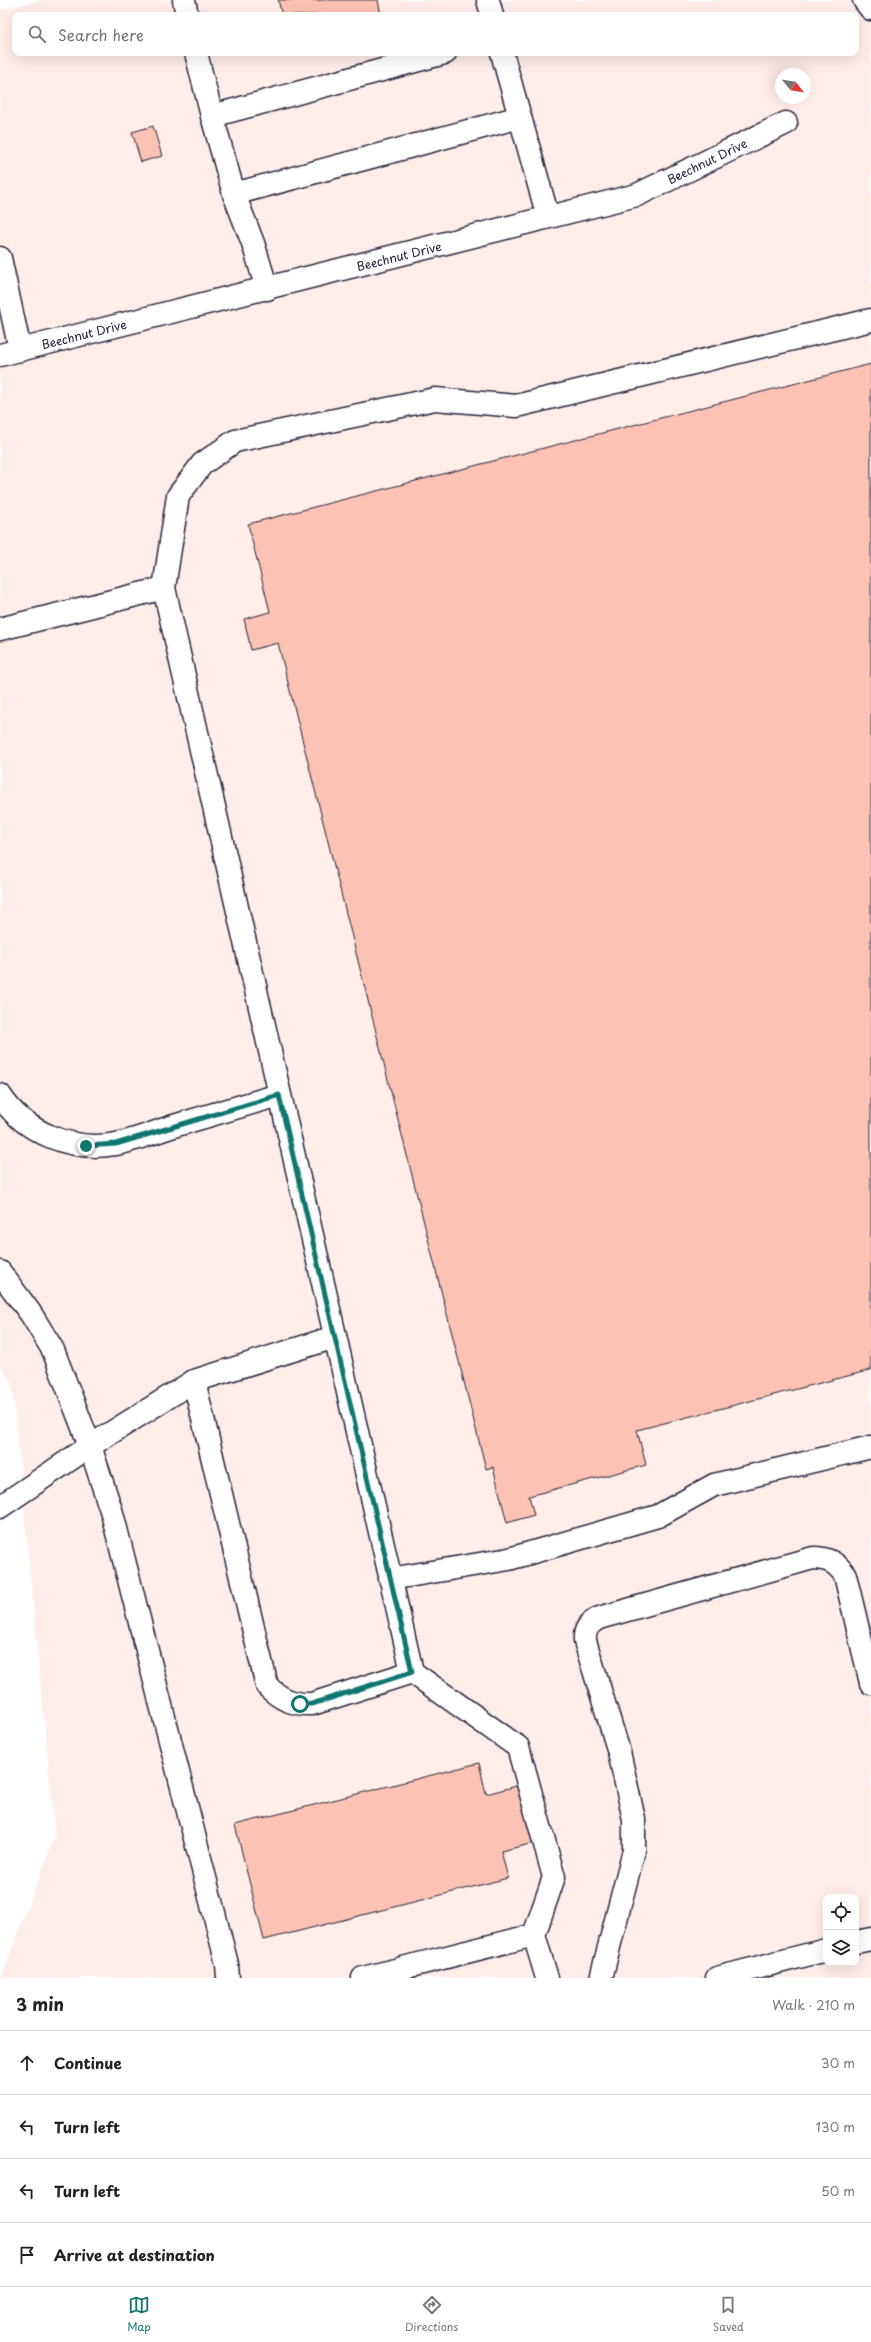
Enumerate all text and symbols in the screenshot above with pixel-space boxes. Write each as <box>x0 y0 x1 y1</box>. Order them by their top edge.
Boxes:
search box <box>12 12 859 56</box>
icon: search <box>26 23 48 45</box>
text: Search here <box>58 23 144 46</box>
north arrow <box>775 68 811 104</box>
street label: Beechnut Drive <box>664 134 750 188</box>
street label: Beechnut Drive <box>355 237 443 275</box>
street label: Beechnut Drive <box>40 315 128 353</box>
route end <box>77 1137 95 1155</box>
route start <box>291 1695 309 1713</box>
map controls <box>823 1894 859 1966</box>
button: locate <box>823 1894 859 1930</box>
button: layers <box>823 1930 859 1966</box>
text: 3 min <box>16 1991 64 2017</box>
text: Walk · 210 m <box>772 1995 855 2014</box>
text: Continue <box>54 2051 122 2074</box>
icon: ahead <box>16 2052 38 2074</box>
text: 30 m <box>821 2053 855 2072</box>
text: Turn left <box>54 2115 120 2138</box>
icon: left <box>16 2116 38 2138</box>
text: 130 m <box>816 2117 855 2136</box>
text: Turn left <box>54 2179 120 2202</box>
icon: left <box>16 2180 38 2202</box>
text: 50 m <box>821 2181 855 2200</box>
text: Arrive at destination <box>54 2243 215 2266</box>
icon: arrive <box>16 2244 38 2266</box>
tab: Map <box>127 2294 151 2335</box>
tab: Directions <box>405 2294 458 2335</box>
tab: Saved <box>713 2294 744 2335</box>

